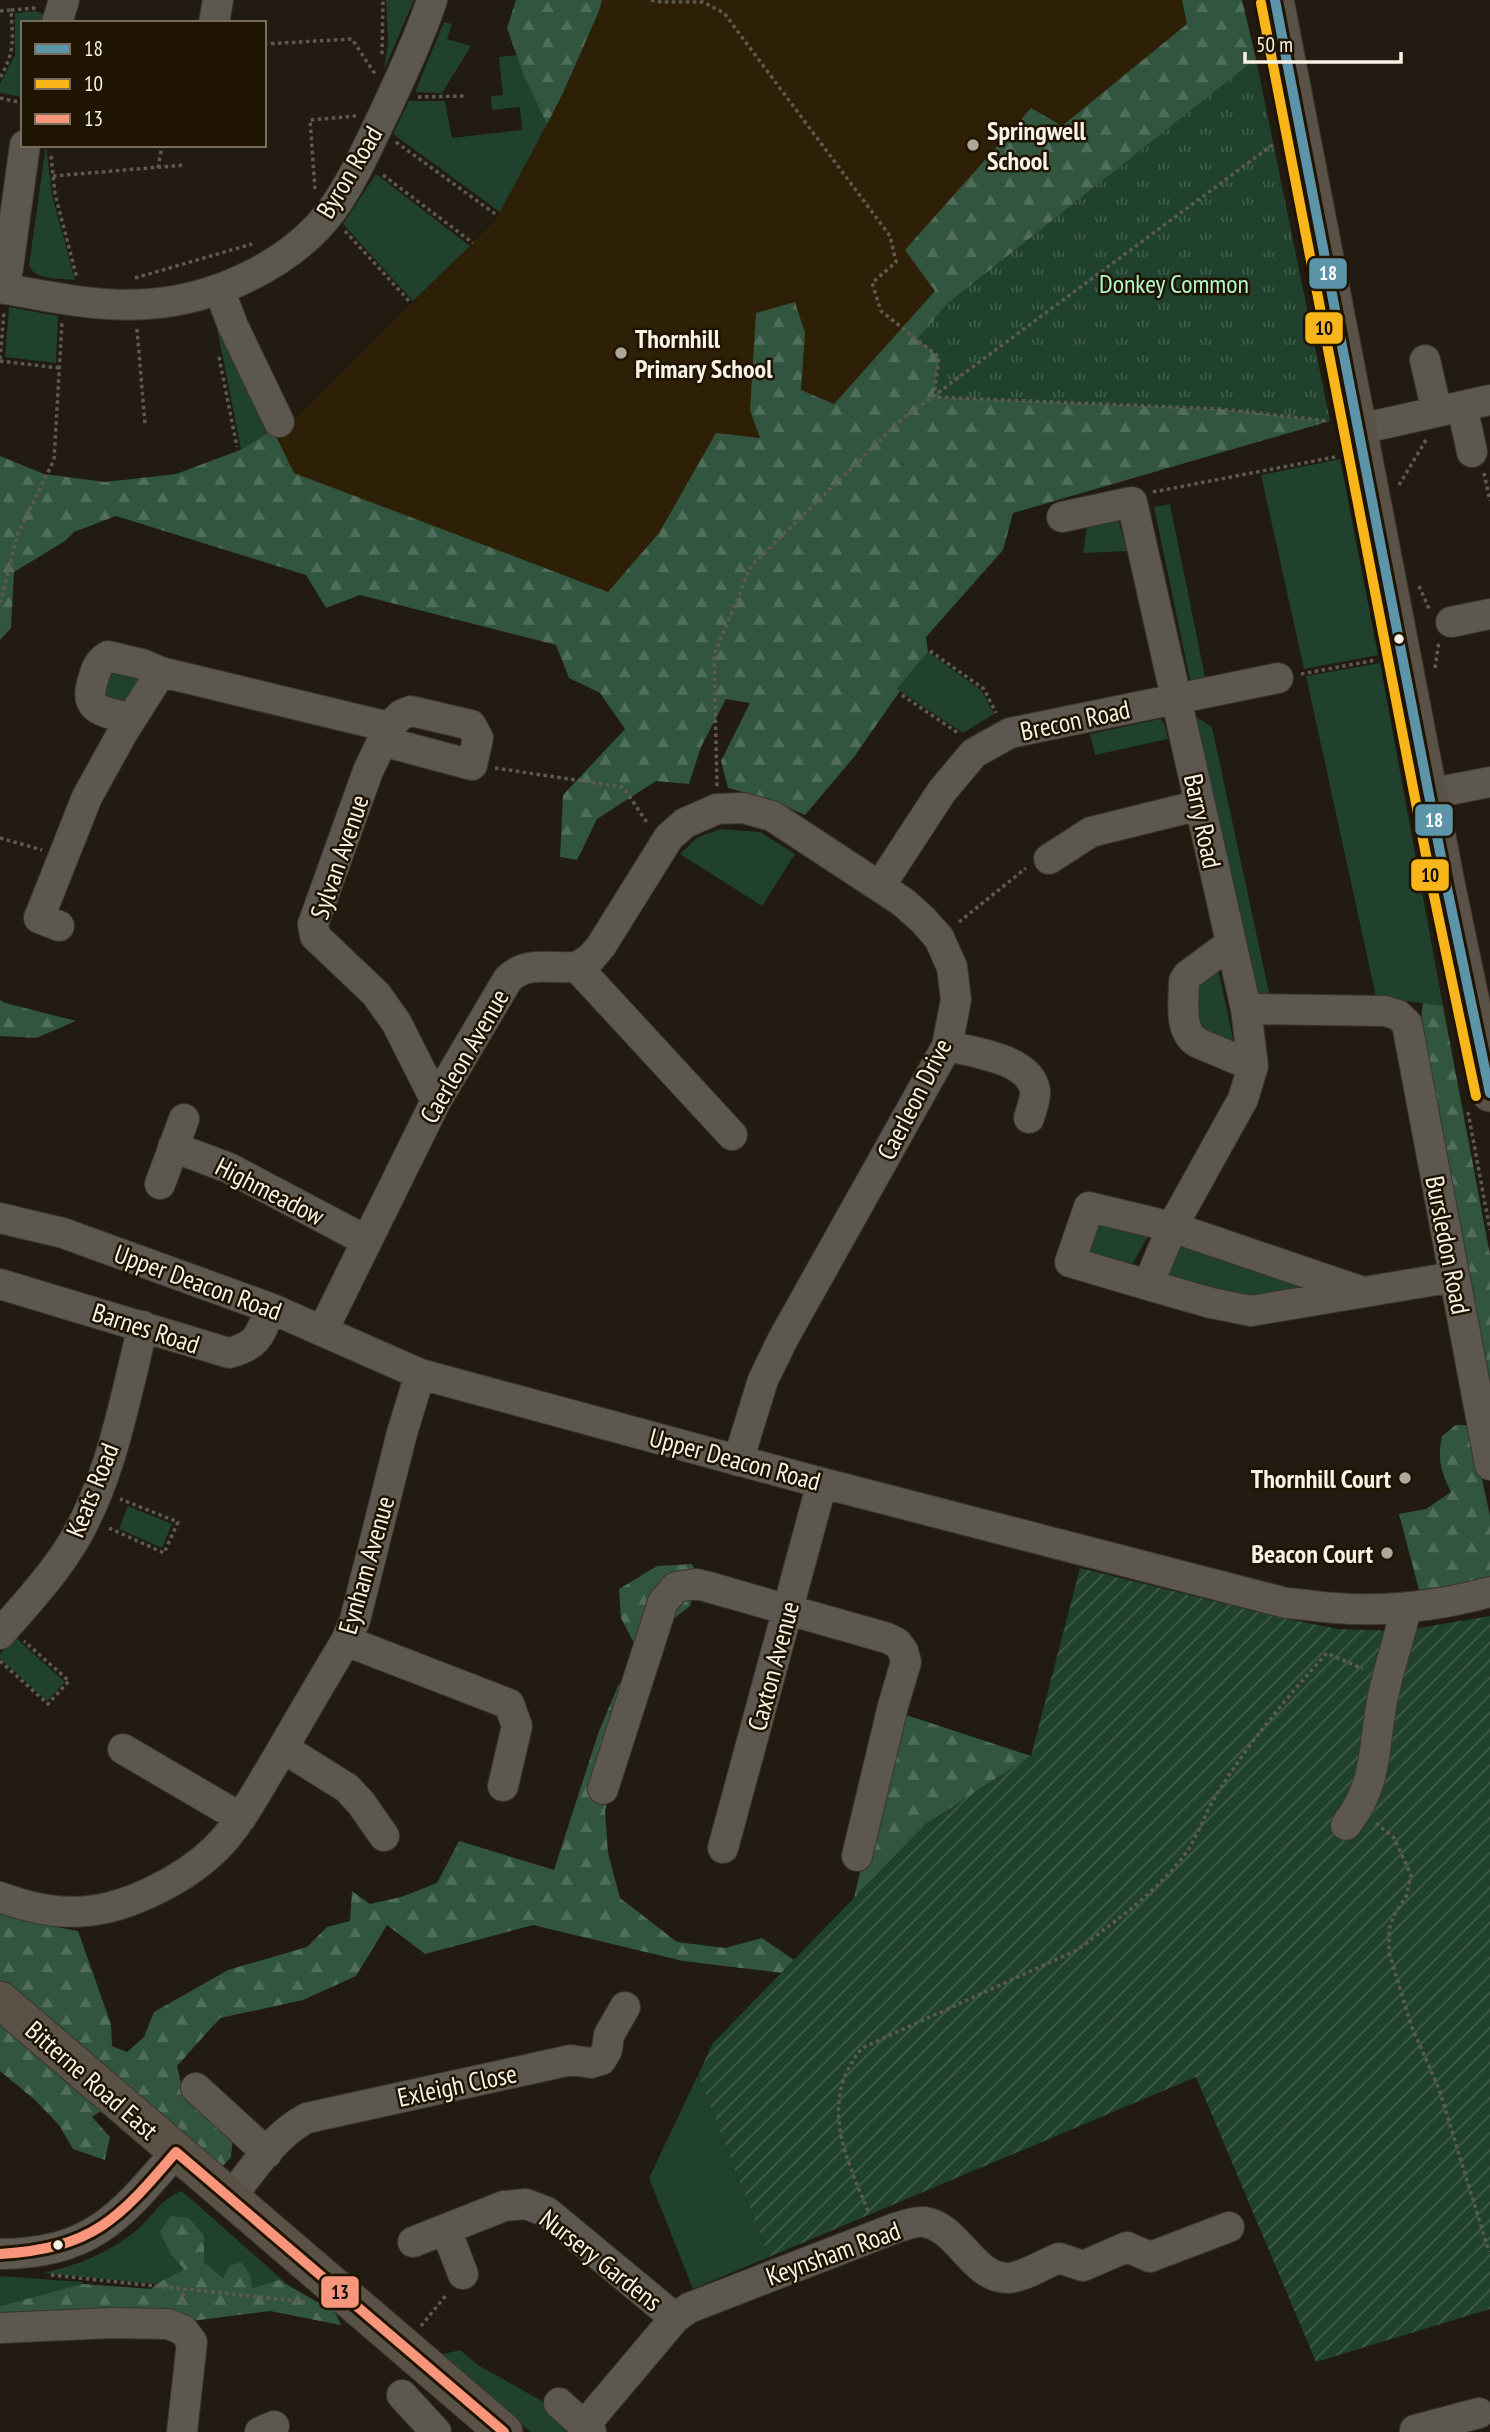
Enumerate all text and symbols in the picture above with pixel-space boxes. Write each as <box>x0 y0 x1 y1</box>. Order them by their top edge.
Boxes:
legend <box>21 21 266 147</box>
scale bar <box>1245 21 1401 65</box>
text: 50 m <box>1256 31 1293 58</box>
text: 18 <box>84 35 103 62</box>
text: 10 <box>84 70 103 97</box>
text: 13 <box>84 105 103 132</box>
place label: Springwell School <box>987 114 1086 177</box>
street label: Byron Road <box>309 120 389 224</box>
marker: Springwell School <box>965 137 981 153</box>
line badge: 18 <box>1308 257 1348 290</box>
text: 18 <box>1319 261 1337 285</box>
park label: Donkey Common <box>1099 267 1249 300</box>
line badge: 10 <box>1304 311 1344 345</box>
text: 10 <box>1315 316 1333 340</box>
place label: Thornhill Primary School <box>635 322 773 385</box>
marker: Thornhill Primary School <box>613 345 629 361</box>
unlabelled marker <box>1392 632 1406 646</box>
street label: Brecon Road <box>1017 692 1133 748</box>
street label: Barry Road <box>1177 771 1229 871</box>
street label: Sylvan Avenue <box>302 790 376 924</box>
line badge: 18 <box>1414 803 1454 837</box>
text: 18 <box>1425 808 1443 832</box>
line badge: 10 <box>1410 858 1450 892</box>
text: 10 <box>1421 863 1439 887</box>
street label: Caerleon Avenue <box>412 983 516 1129</box>
street label: Caerleon Drive <box>869 1033 959 1165</box>
street label: Highmeadow <box>210 1150 331 1233</box>
street label: Bursledon Road <box>1418 1173 1478 1317</box>
street label: Upper Deacon Road <box>110 1236 286 1328</box>
street label: Barnes Road <box>88 1295 204 1361</box>
street label: Upper Deacon Road <box>646 1420 824 1498</box>
street label: Keats Road <box>58 1438 126 1542</box>
place label: Thornhill Court <box>1251 1462 1391 1495</box>
marker: Thornhill Court <box>1397 1470 1413 1486</box>
street label: Eynham Avenue <box>331 1492 401 1638</box>
place label: Beacon Court <box>1251 1537 1373 1570</box>
marker: Beacon Court <box>1379 1545 1395 1561</box>
street label: Caxton Avenue <box>740 1598 806 1734</box>
street label: Bitterne Road East <box>19 2013 165 2147</box>
street label: Exleigh Close <box>394 2056 520 2114</box>
street label: Nursery Gardens <box>533 2202 669 2318</box>
street label: Keynsham Road <box>761 2213 905 2293</box>
unlabelled marker <box>51 2238 65 2252</box>
line badge: 13 <box>320 2275 360 2309</box>
text: 13 <box>331 2280 349 2304</box>

